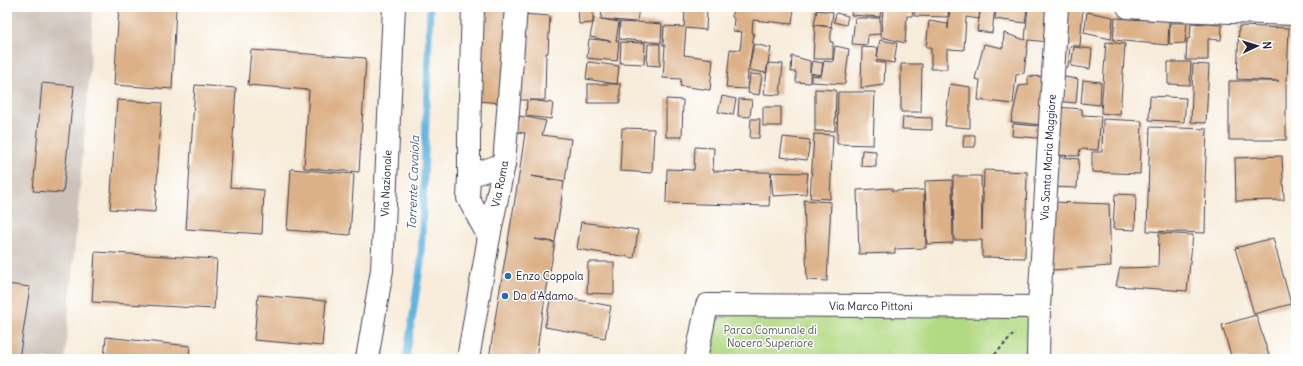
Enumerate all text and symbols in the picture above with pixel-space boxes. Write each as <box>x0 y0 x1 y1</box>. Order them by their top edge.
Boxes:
north arrow <box>1237 26 1277 66</box>
text: N <box>1260 41 1274 50</box>
street label: Via Santa Maria Maggiore <box>1037 94 1059 221</box>
water label: Torrente Cavaiola <box>404 134 422 230</box>
street label: Via Nazionale <box>377 149 394 217</box>
street label: Via Roma <box>488 160 511 208</box>
place label: Enzo Coppola <box>516 269 584 283</box>
marker: Enzo Coppola <box>503 271 513 281</box>
place label: Da d'Adamo <box>513 289 574 303</box>
marker: Da d'Adamo <box>500 291 510 301</box>
street label: Via Marco Pittoni <box>829 299 913 313</box>
park label: Parco Comunale di Nocera Superiore <box>723 323 817 350</box>

